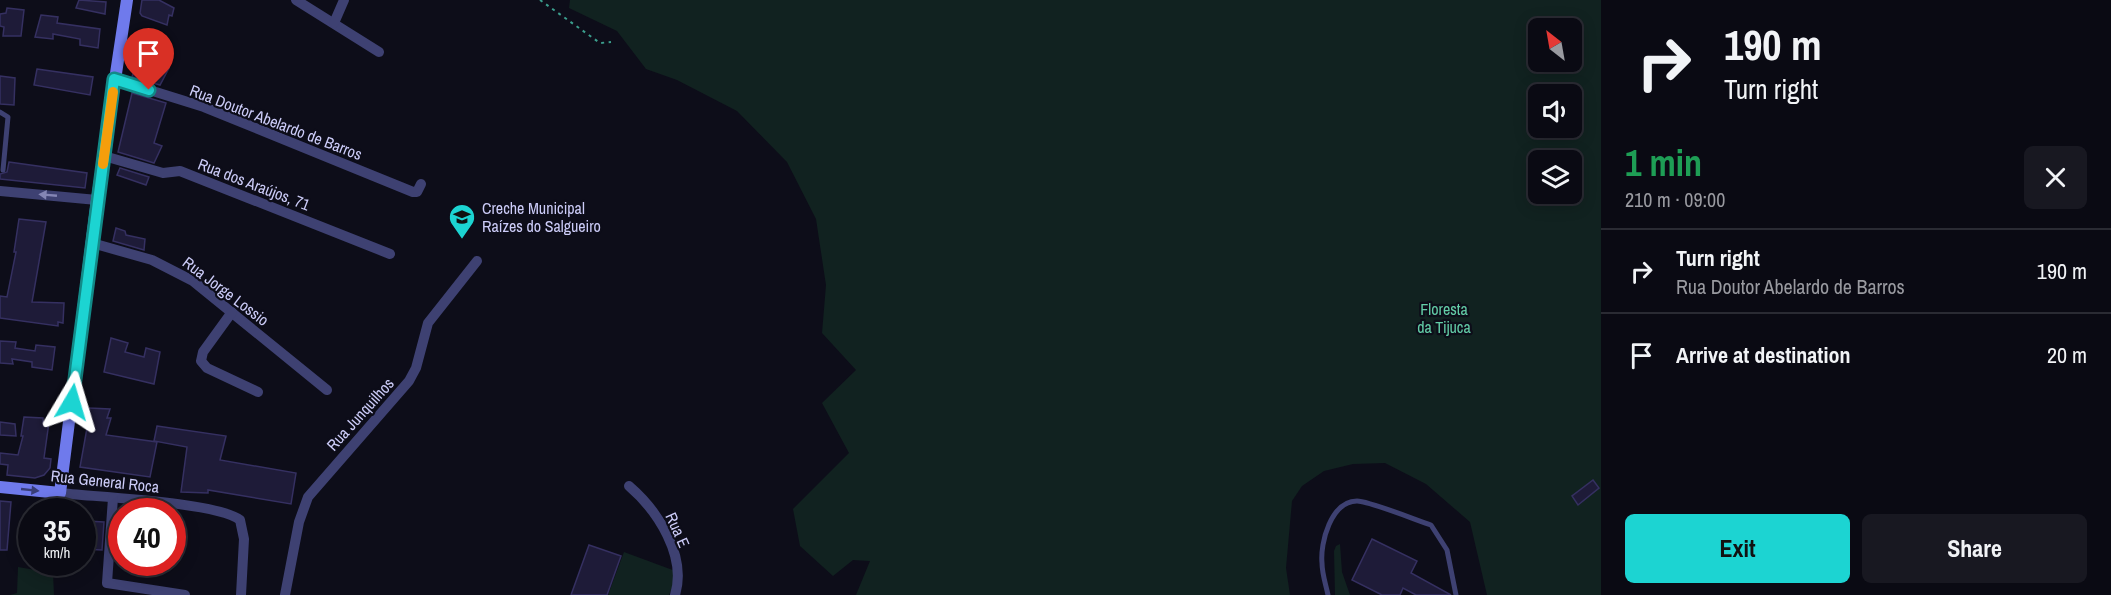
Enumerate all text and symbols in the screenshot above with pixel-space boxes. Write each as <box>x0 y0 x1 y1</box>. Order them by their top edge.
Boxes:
text: 190 m <box>1724 17 1822 73</box>
north arrow <box>1528 18 1582 72</box>
map controls <box>1528 18 1582 204</box>
icon: right <box>1625 24 1703 102</box>
pin <box>123 28 174 90</box>
icon: arrive <box>132 37 165 70</box>
text: Turn right <box>1724 71 1818 107</box>
street label: Rua Doutor Abelardo de Barros <box>187 79 365 165</box>
button: sound <box>1528 84 1582 138</box>
text: 1 min <box>1625 139 1702 187</box>
button: close <box>2024 146 2087 209</box>
button: layers <box>1528 150 1582 204</box>
street label: Rua dos Araújos, 71 <box>195 153 314 216</box>
text: 210 m · 09:00 <box>1625 186 1725 213</box>
one-way arrow <box>39 190 58 200</box>
place label: Creche Municipal Raízes do Salgueiro <box>482 197 601 237</box>
school or university icon: Creche Municipal Raízes do Salgueiro <box>447 202 477 240</box>
text: Turn right <box>1676 243 1760 273</box>
street label: Rua Jorge Lossio <box>178 251 274 331</box>
icon: right <box>1625 255 1658 288</box>
text: 190 m <box>2037 256 2087 286</box>
text: Rua Doutor Abelardo de Barros <box>1676 273 1905 300</box>
park label: Floresta da Tijuca <box>1417 298 1471 338</box>
icon: arrive <box>1625 339 1658 372</box>
text: Arrive at destination <box>1676 340 1850 370</box>
text: 20 m <box>2047 340 2087 370</box>
position arrow <box>40 370 104 434</box>
street label: Rua Junquilhos <box>321 373 399 455</box>
street label: Rua General Roca <box>50 464 161 498</box>
one-way arrow <box>21 485 40 495</box>
speed limit sign: 40 <box>108 498 186 576</box>
street label: Rua E <box>661 509 695 551</box>
text: 35 <box>43 510 71 550</box>
button: Exit <box>1625 514 1850 583</box>
button: Share <box>1862 514 2087 583</box>
text: km/h <box>44 542 70 563</box>

